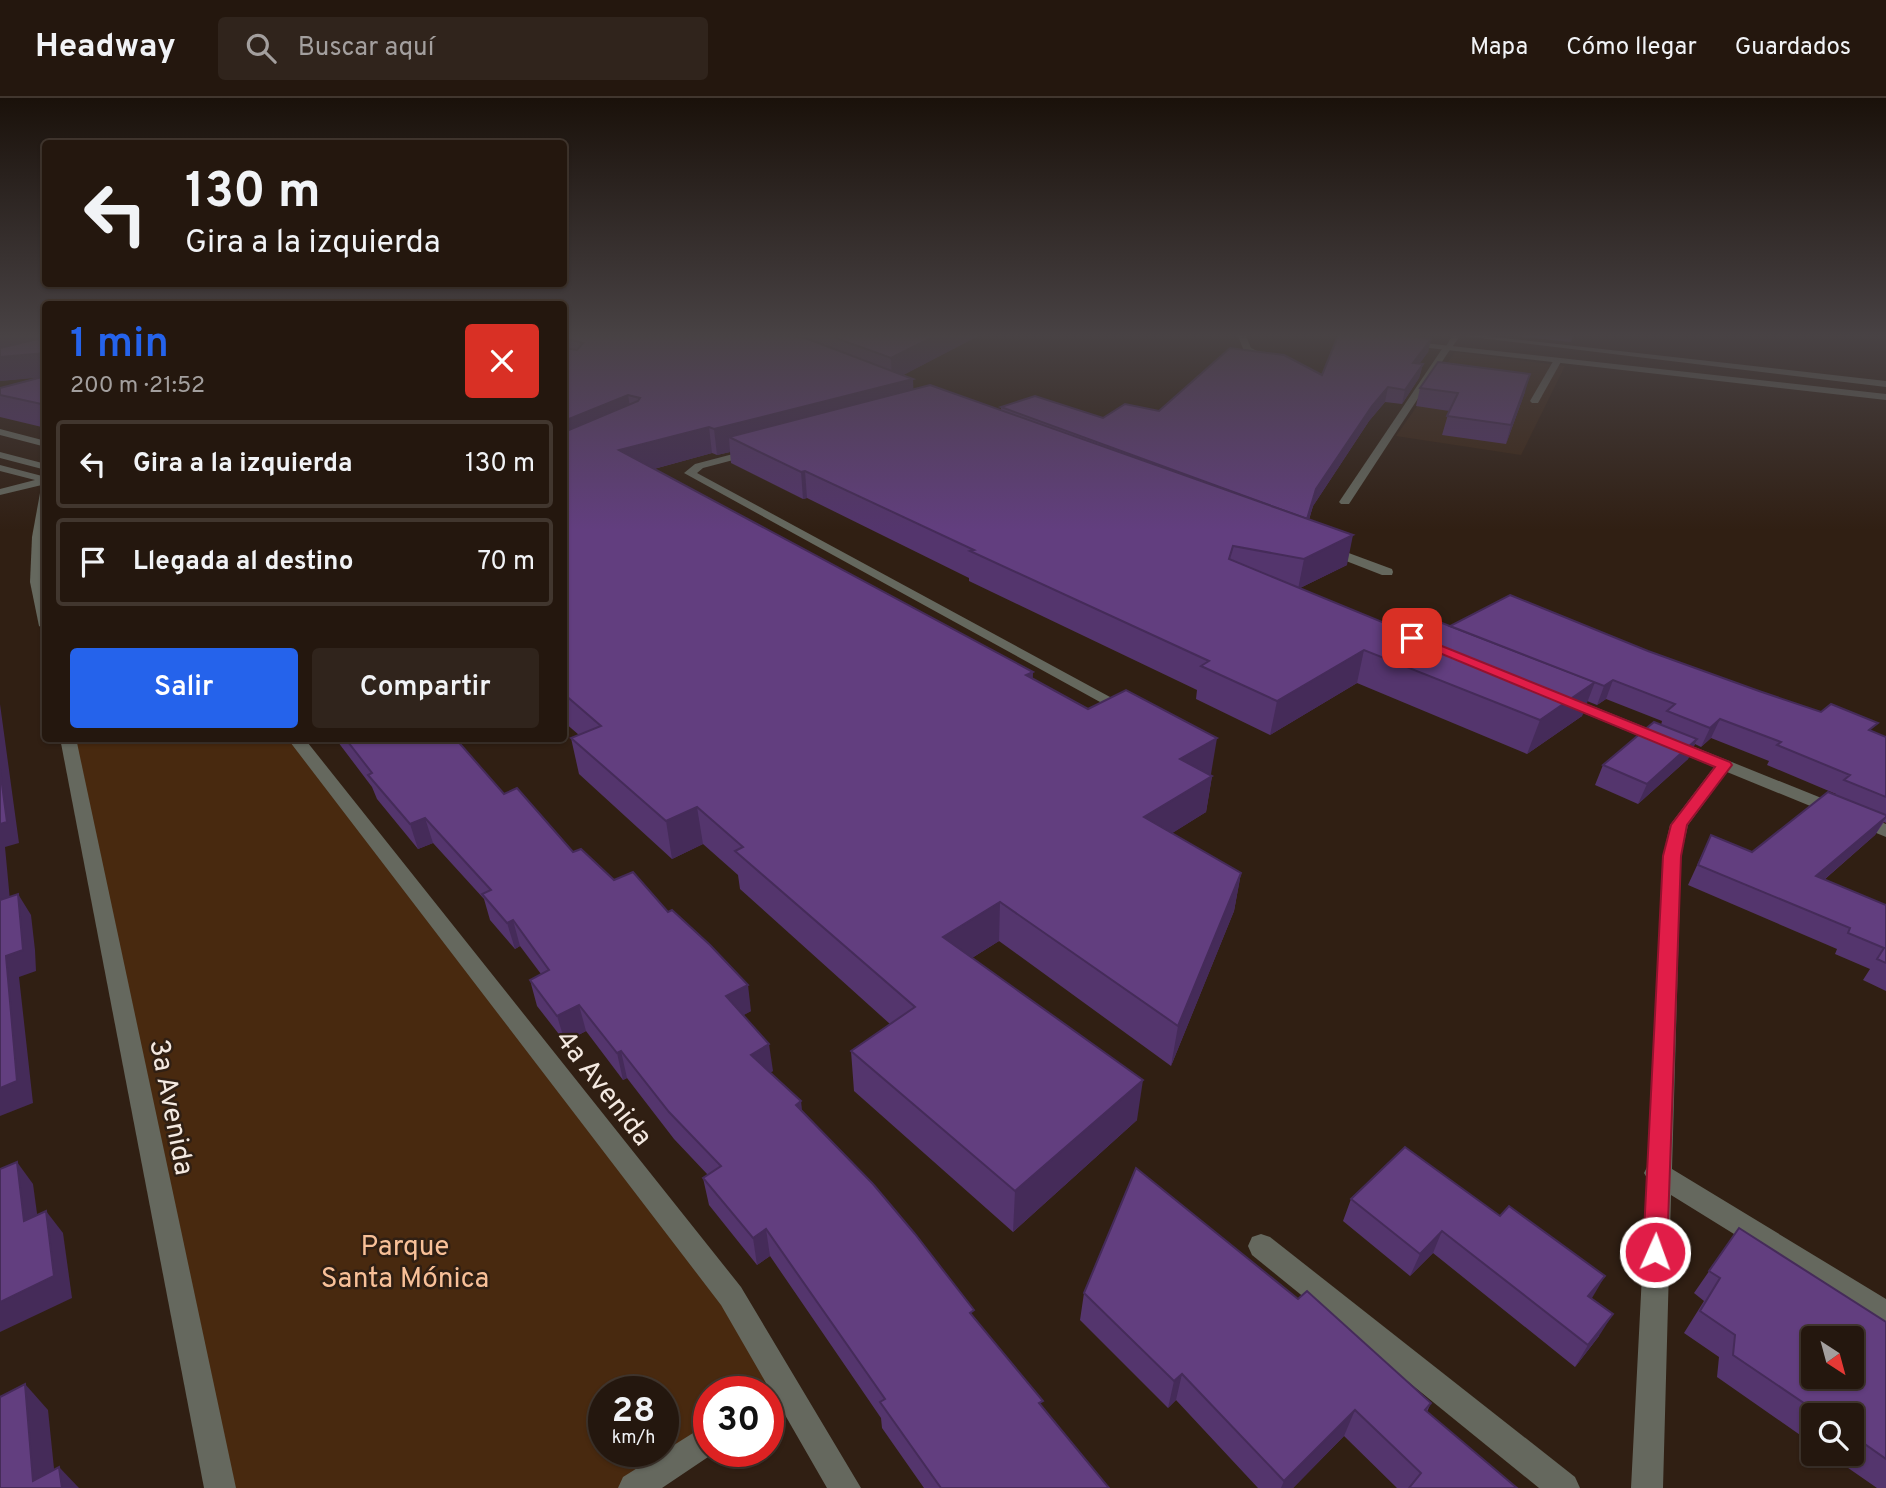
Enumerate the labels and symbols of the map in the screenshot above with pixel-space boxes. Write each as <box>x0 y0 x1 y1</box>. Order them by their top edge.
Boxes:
pin <box>1382 608 1442 668</box>
street label: 4a Avenida <box>546 1023 659 1154</box>
street label: 3a Avenida <box>139 1037 201 1179</box>
position arrow <box>1618 1215 1692 1289</box>
park label: Parque Santa Mónica <box>321 1230 489 1298</box>
north arrow <box>1801 1326 1864 1390</box>
speed limit sign: 30 <box>693 1376 784 1467</box>

